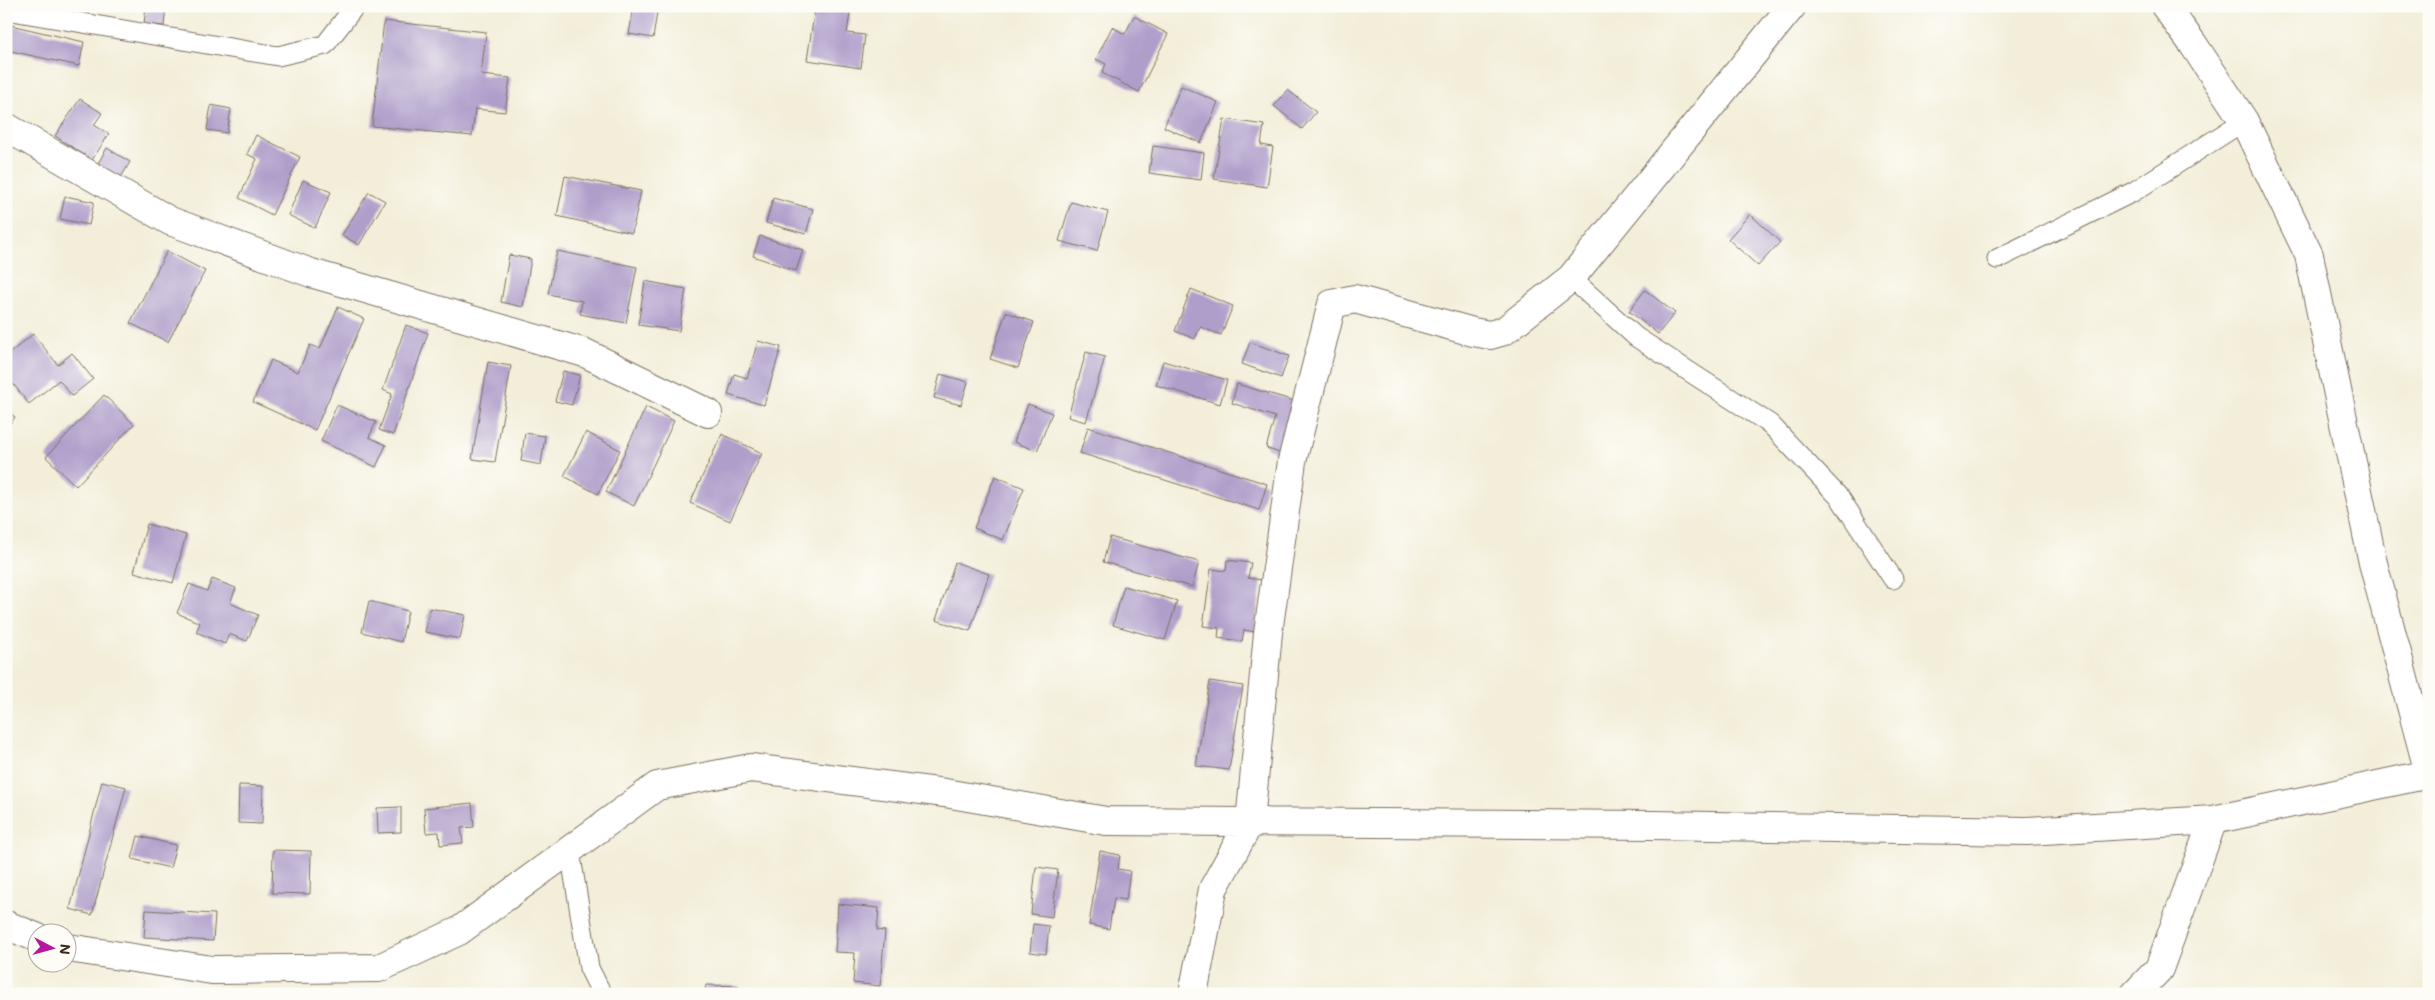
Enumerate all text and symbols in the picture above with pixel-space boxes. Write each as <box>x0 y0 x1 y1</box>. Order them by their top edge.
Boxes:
north arrow <box>28 922 78 972</box>
text: N <box>55 943 75 956</box>

